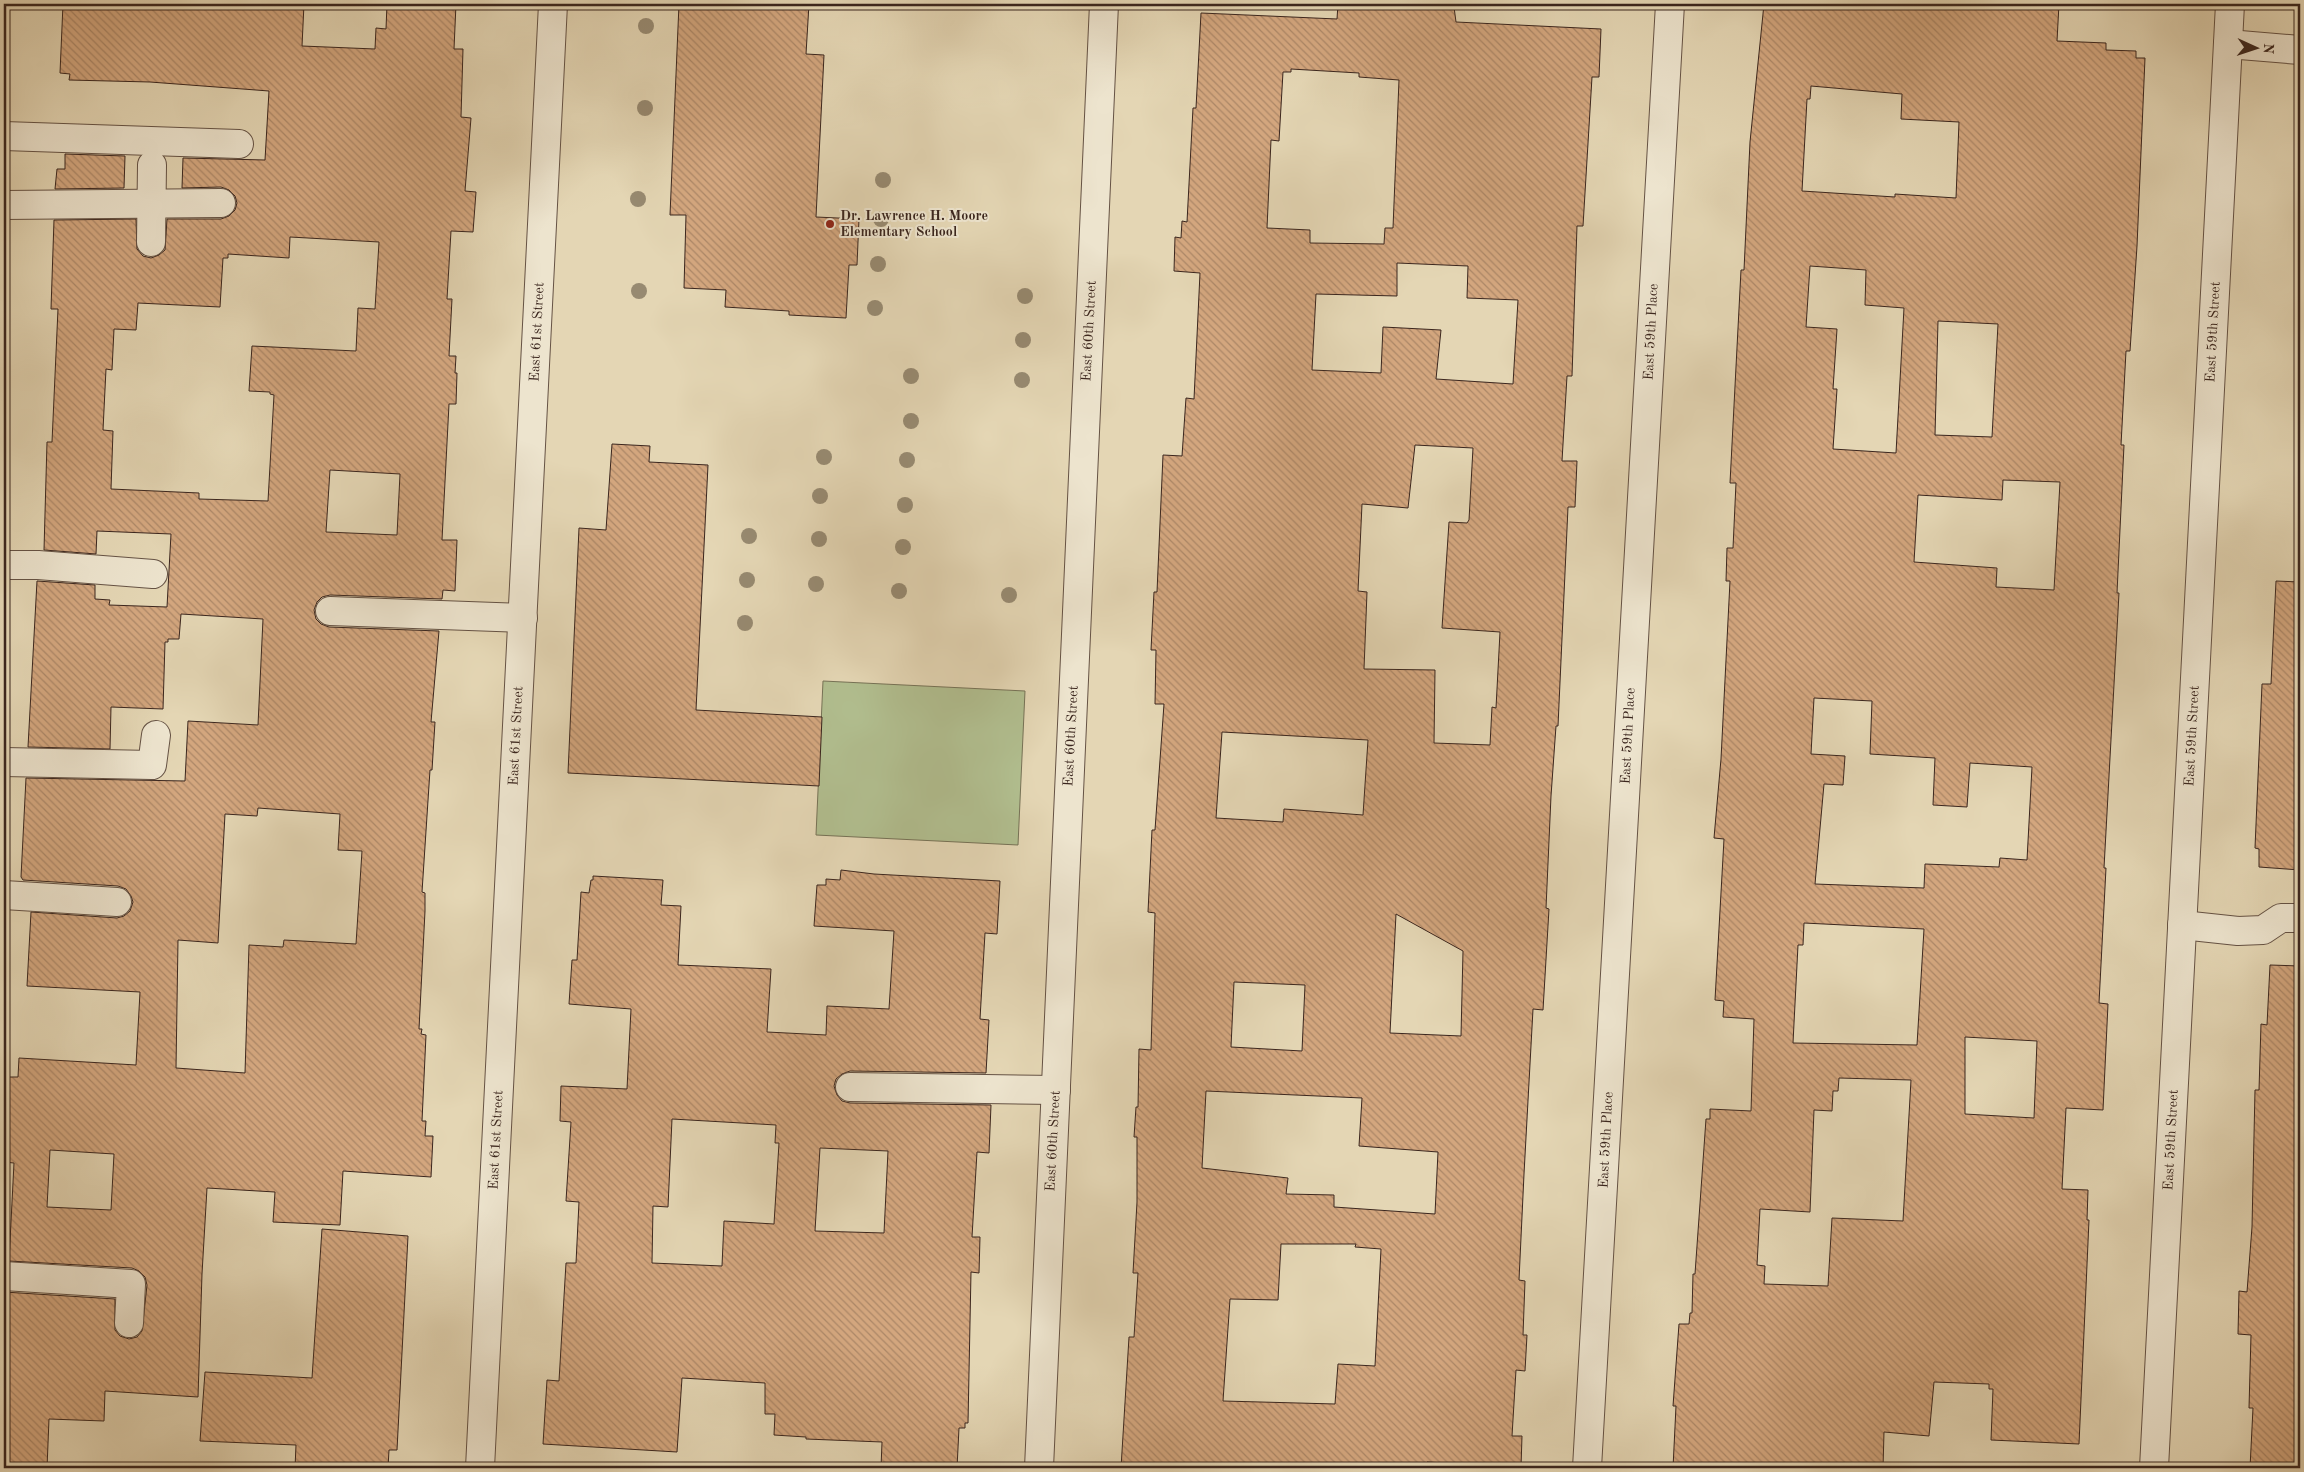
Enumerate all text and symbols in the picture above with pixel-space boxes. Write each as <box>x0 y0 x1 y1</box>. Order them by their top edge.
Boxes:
north arrow <box>2232 22 2282 72</box>
text: N <box>2261 43 2275 55</box>
place label: Dr. Lawrence H. Moore Elementary School <box>840 209 988 239</box>
marker: Dr. Lawrence H. Moore Elementary School <box>824 218 836 230</box>
street label: East 60th Street <box>1079 280 1099 382</box>
street label: East 59th Street <box>2203 281 2223 383</box>
street label: East 61st Street <box>527 282 547 382</box>
street label: East 59th Place <box>1641 283 1661 381</box>
street label: East 60th Street <box>1061 685 1081 787</box>
street label: East 59th Street <box>2182 685 2202 787</box>
street label: East 61st Street <box>506 686 526 786</box>
street label: East 59th Place <box>1618 687 1638 785</box>
street label: East 59th Street <box>2161 1089 2181 1191</box>
street label: East 61st Street <box>486 1090 506 1190</box>
street label: East 60th Street <box>1043 1090 1063 1192</box>
street label: East 59th Place <box>1596 1091 1616 1189</box>

